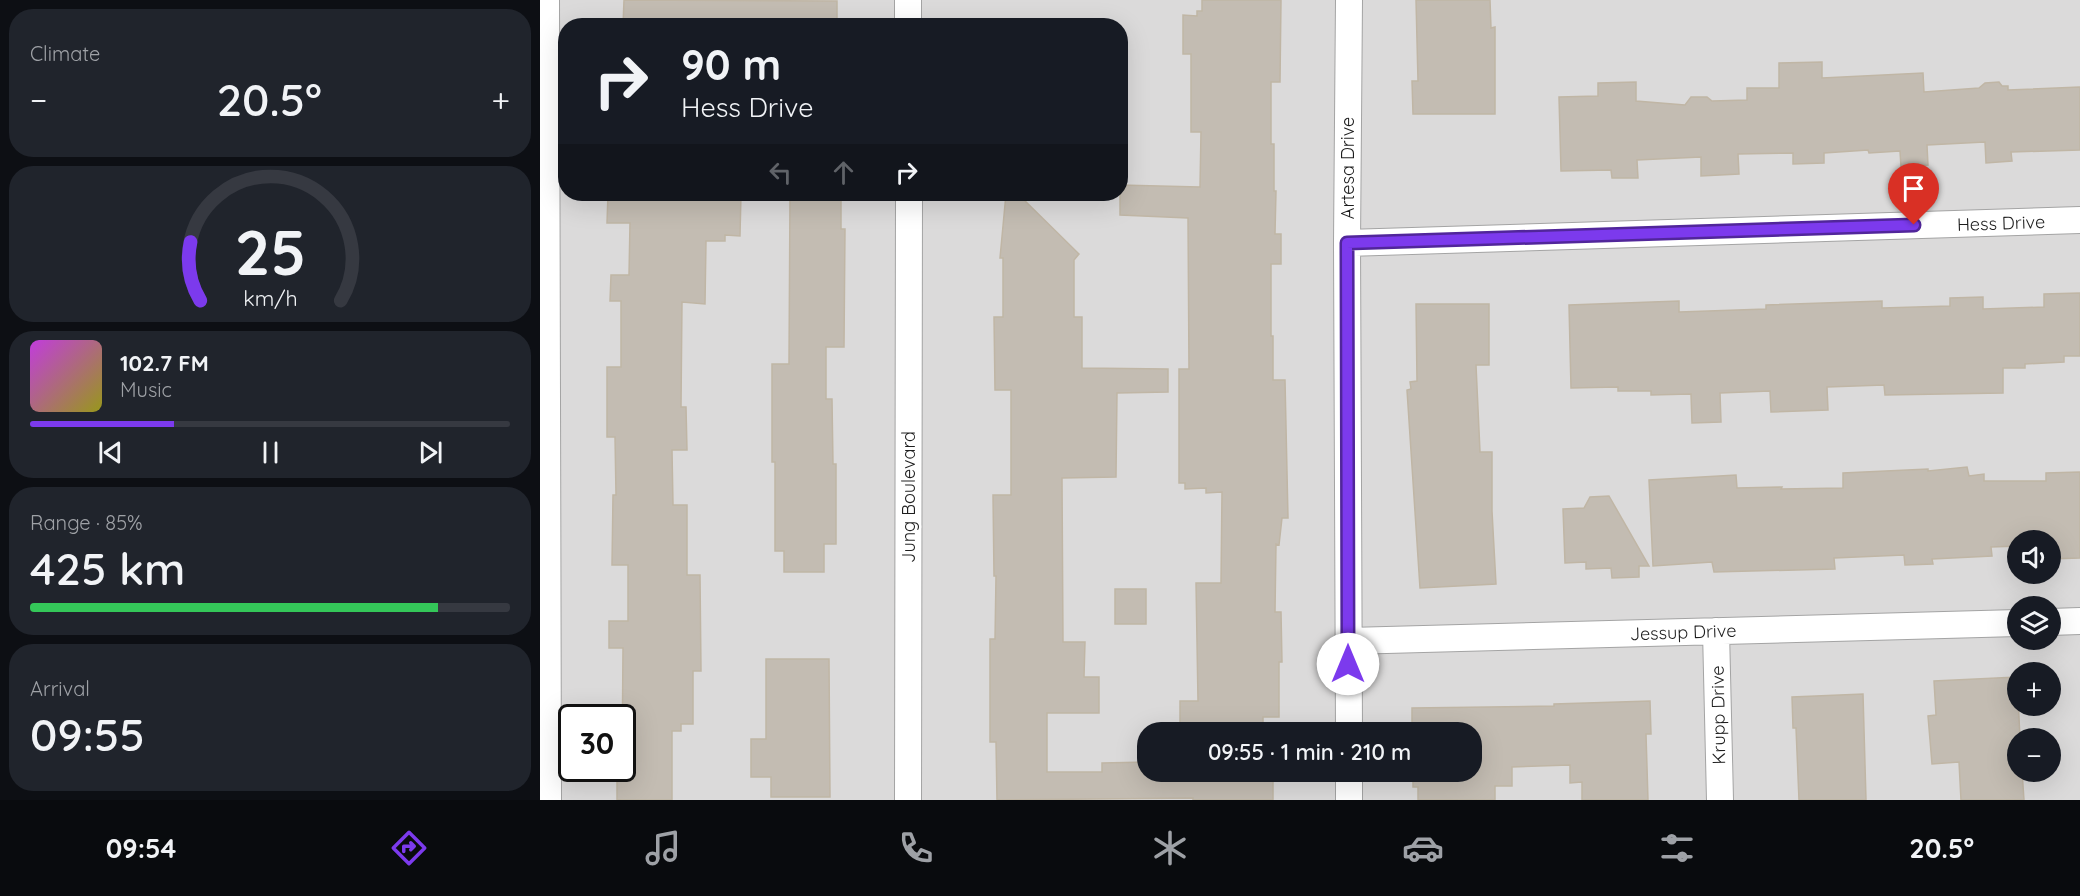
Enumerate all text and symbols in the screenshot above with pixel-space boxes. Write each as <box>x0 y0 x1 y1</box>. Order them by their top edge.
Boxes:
text: 90 m <box>681 38 781 91</box>
text: Climate <box>30 41 100 66</box>
icon: right <box>582 42 660 120</box>
text: 20.5° <box>217 71 322 127</box>
text: − <box>30 79 47 120</box>
text: + <box>491 79 510 120</box>
text: Hess Drive <box>681 90 813 124</box>
street label: Artesa Drive <box>1336 117 1359 219</box>
icon: left <box>764 156 797 189</box>
icon: ahead <box>827 156 860 189</box>
icon: right <box>890 156 923 189</box>
pin <box>1888 163 1939 225</box>
icon: arrive <box>1897 172 1930 205</box>
street label: Hess Drive <box>1956 210 2046 236</box>
text: 25 <box>234 213 306 291</box>
text: km/h <box>243 285 297 311</box>
text: 102.7 FM <box>120 349 209 377</box>
text: Music <box>120 377 172 402</box>
street label: Jung Boulevard <box>897 431 920 563</box>
icon: previous <box>94 436 127 469</box>
icon: pause <box>254 436 287 469</box>
icon: next <box>414 436 447 469</box>
text: Range · 85% <box>30 510 143 535</box>
map controls <box>2007 530 2061 782</box>
button: sound <box>2007 530 2061 584</box>
text: 425 km <box>30 540 185 596</box>
button: layers <box>2007 596 2061 650</box>
street label: Jessup Drive <box>1629 619 1737 645</box>
position arrow <box>1316 632 1380 696</box>
button: + <box>2007 662 2061 716</box>
street label: Krupp Drive <box>1706 665 1730 765</box>
text: Arrival <box>30 676 90 701</box>
speed limit sign: 30 <box>558 704 636 782</box>
text: 09:55 <box>30 706 145 762</box>
button: − <box>2007 728 2061 782</box>
text: 09:55 · 1 min · 210 m <box>1208 738 1411 766</box>
icon: directions <box>388 827 430 869</box>
icon: music <box>642 827 684 869</box>
icon: phone <box>895 827 937 869</box>
icon: climate <box>1149 827 1191 869</box>
icon: car <box>1402 827 1444 869</box>
icon: filters <box>1656 827 1698 869</box>
text: 09:54 <box>106 831 176 865</box>
text: 20.5° <box>1909 831 1974 865</box>

